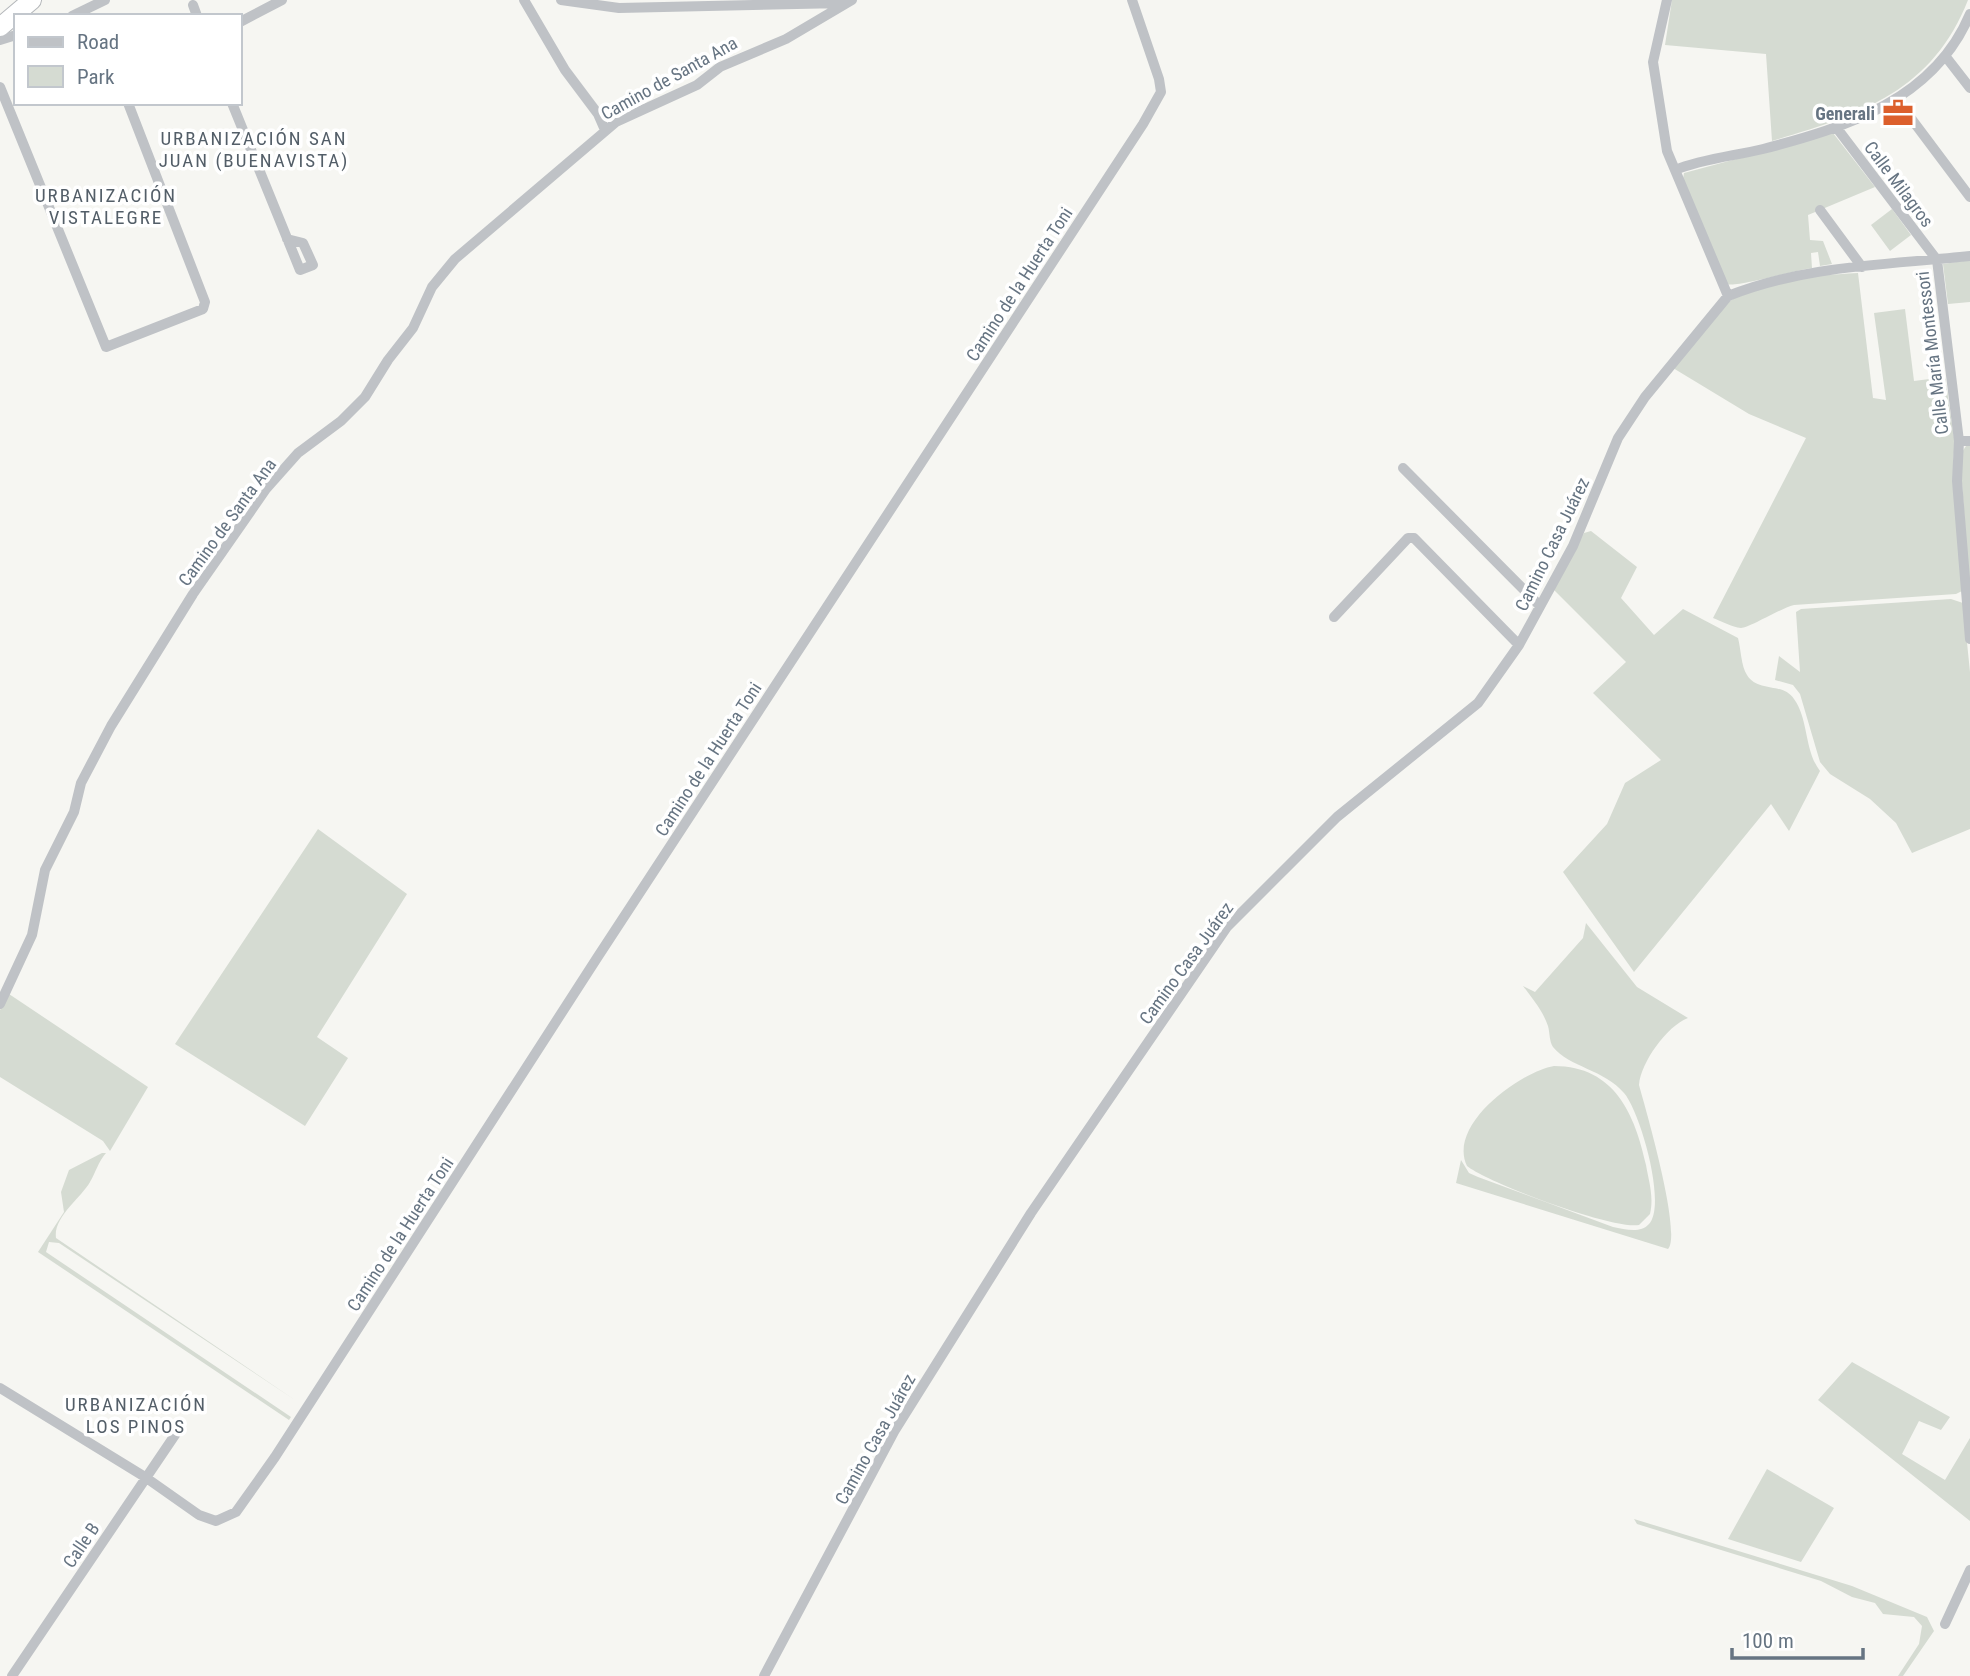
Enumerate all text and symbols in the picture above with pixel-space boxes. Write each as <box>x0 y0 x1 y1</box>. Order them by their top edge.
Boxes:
legend <box>14 14 242 105</box>
text: Road <box>77 30 119 54</box>
street label: Camino de Santa Ana <box>597 32 741 124</box>
text: Park <box>77 65 115 89</box>
office icon: Generali <box>1881 96 1915 130</box>
place label: Generali <box>1815 103 1875 124</box>
district label: URBANIZACIÓN SAN JUAN (BUENAVISTA) <box>159 127 349 172</box>
street label: Calle Milagros <box>1860 137 1938 231</box>
district label: URBANIZACIÓN VISTALEGRE <box>35 184 177 229</box>
street label: Camino de la Huerta Toni <box>961 203 1077 365</box>
street label: Calle María Montessori <box>1912 270 1952 436</box>
street label: Camino de Santa Ana <box>174 454 280 590</box>
street label: Camino Casa Juárez <box>1511 474 1593 614</box>
street label: Camino de la Huerta Toni <box>650 678 766 840</box>
street label: Camino Casa Juárez <box>1135 898 1237 1028</box>
street label: Camino de la Huerta Toni <box>342 1153 458 1315</box>
street label: Camino Casa Juárez <box>830 1370 920 1508</box>
district label: URBANIZACIÓN LOS PINOS <box>65 1393 207 1438</box>
street label: Calle B <box>58 1519 104 1571</box>
scale bar <box>1732 1616 1863 1660</box>
text: 100 m <box>1742 1629 1794 1653</box>

